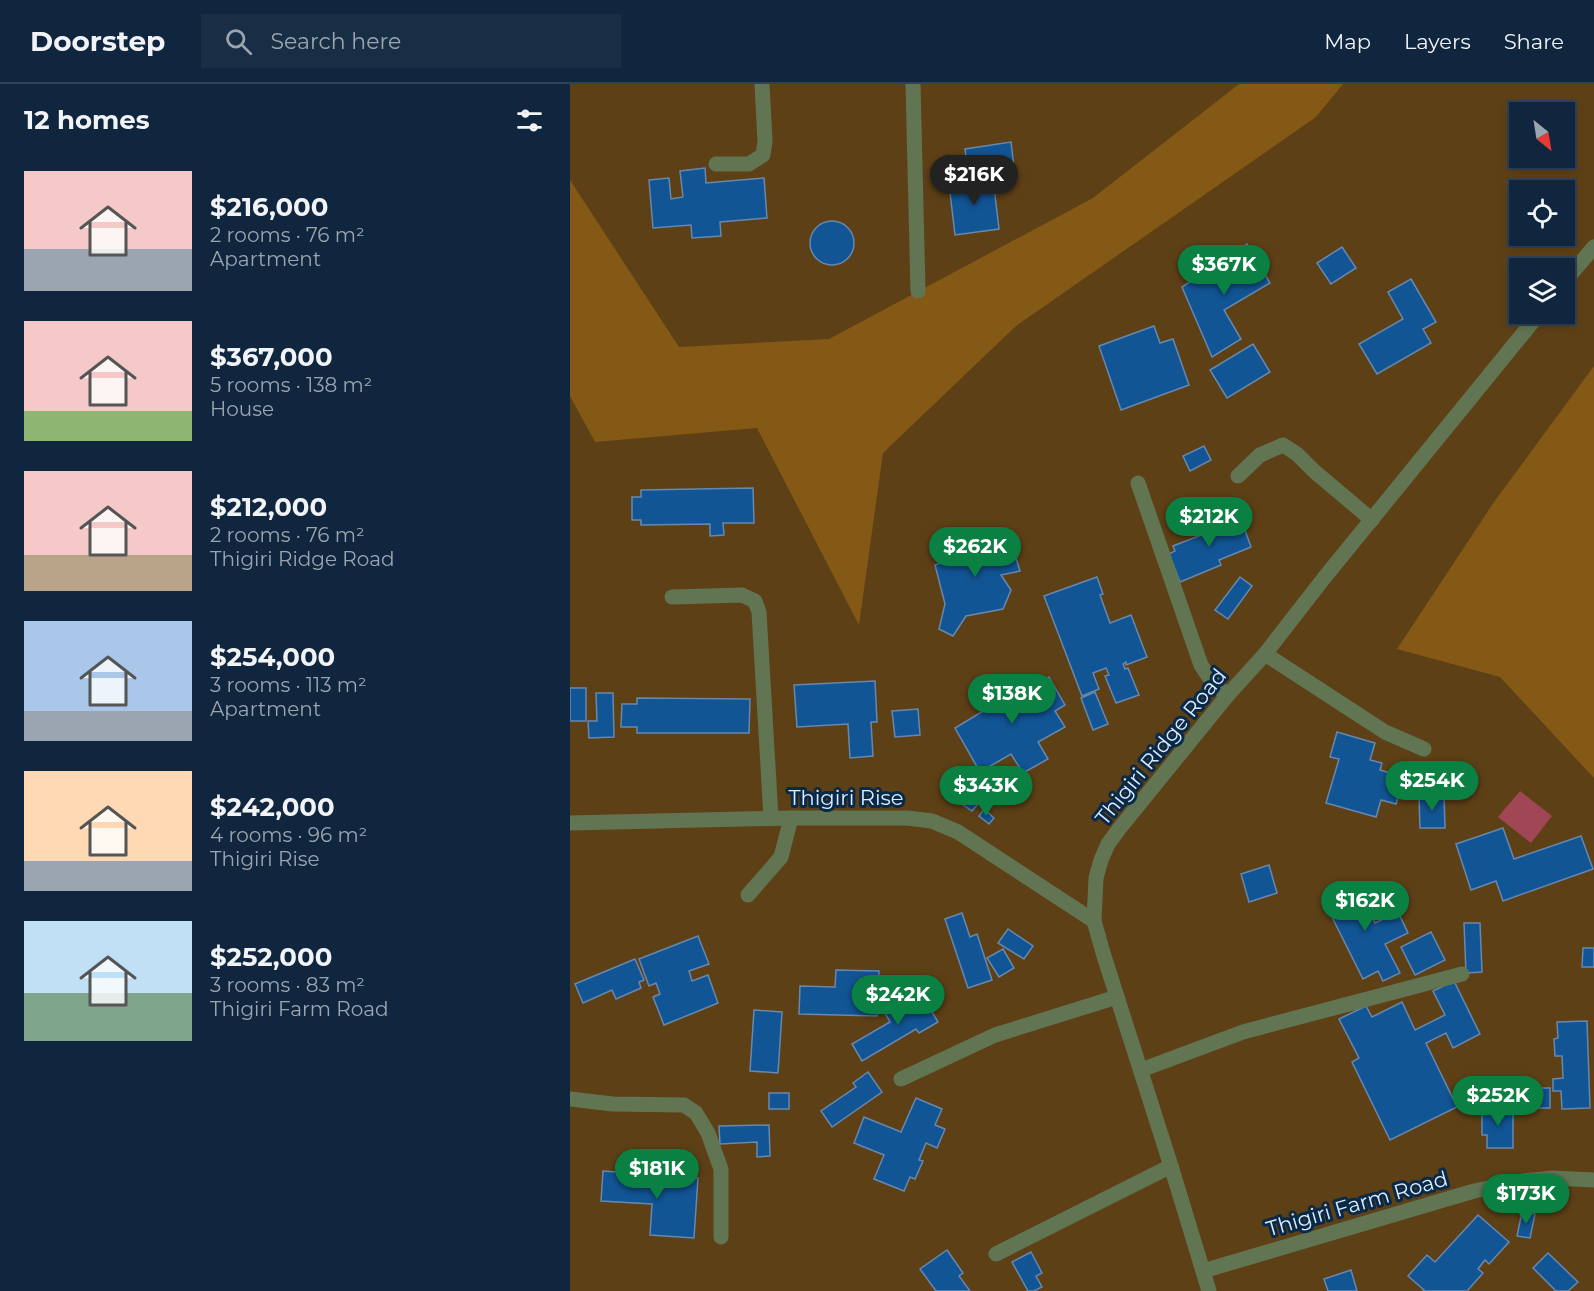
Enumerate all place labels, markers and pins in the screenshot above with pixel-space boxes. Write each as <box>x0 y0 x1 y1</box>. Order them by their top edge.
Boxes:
pin: $216K <box>932 155 1016 206</box>
pin: $367K <box>1182 245 1266 296</box>
pin: $212K <box>1167 497 1251 548</box>
pin: $262K <box>933 527 1017 578</box>
pin: $138K <box>970 674 1054 725</box>
pin: $254K <box>1390 761 1474 812</box>
pin: $343K <box>944 766 1028 817</box>
pin: $162K <box>1323 881 1407 932</box>
pin: $242K <box>856 975 940 1026</box>
pin: $252K <box>1456 1076 1540 1127</box>
pin: $181K <box>615 1149 699 1200</box>
pin: $173K <box>1484 1174 1568 1225</box>

